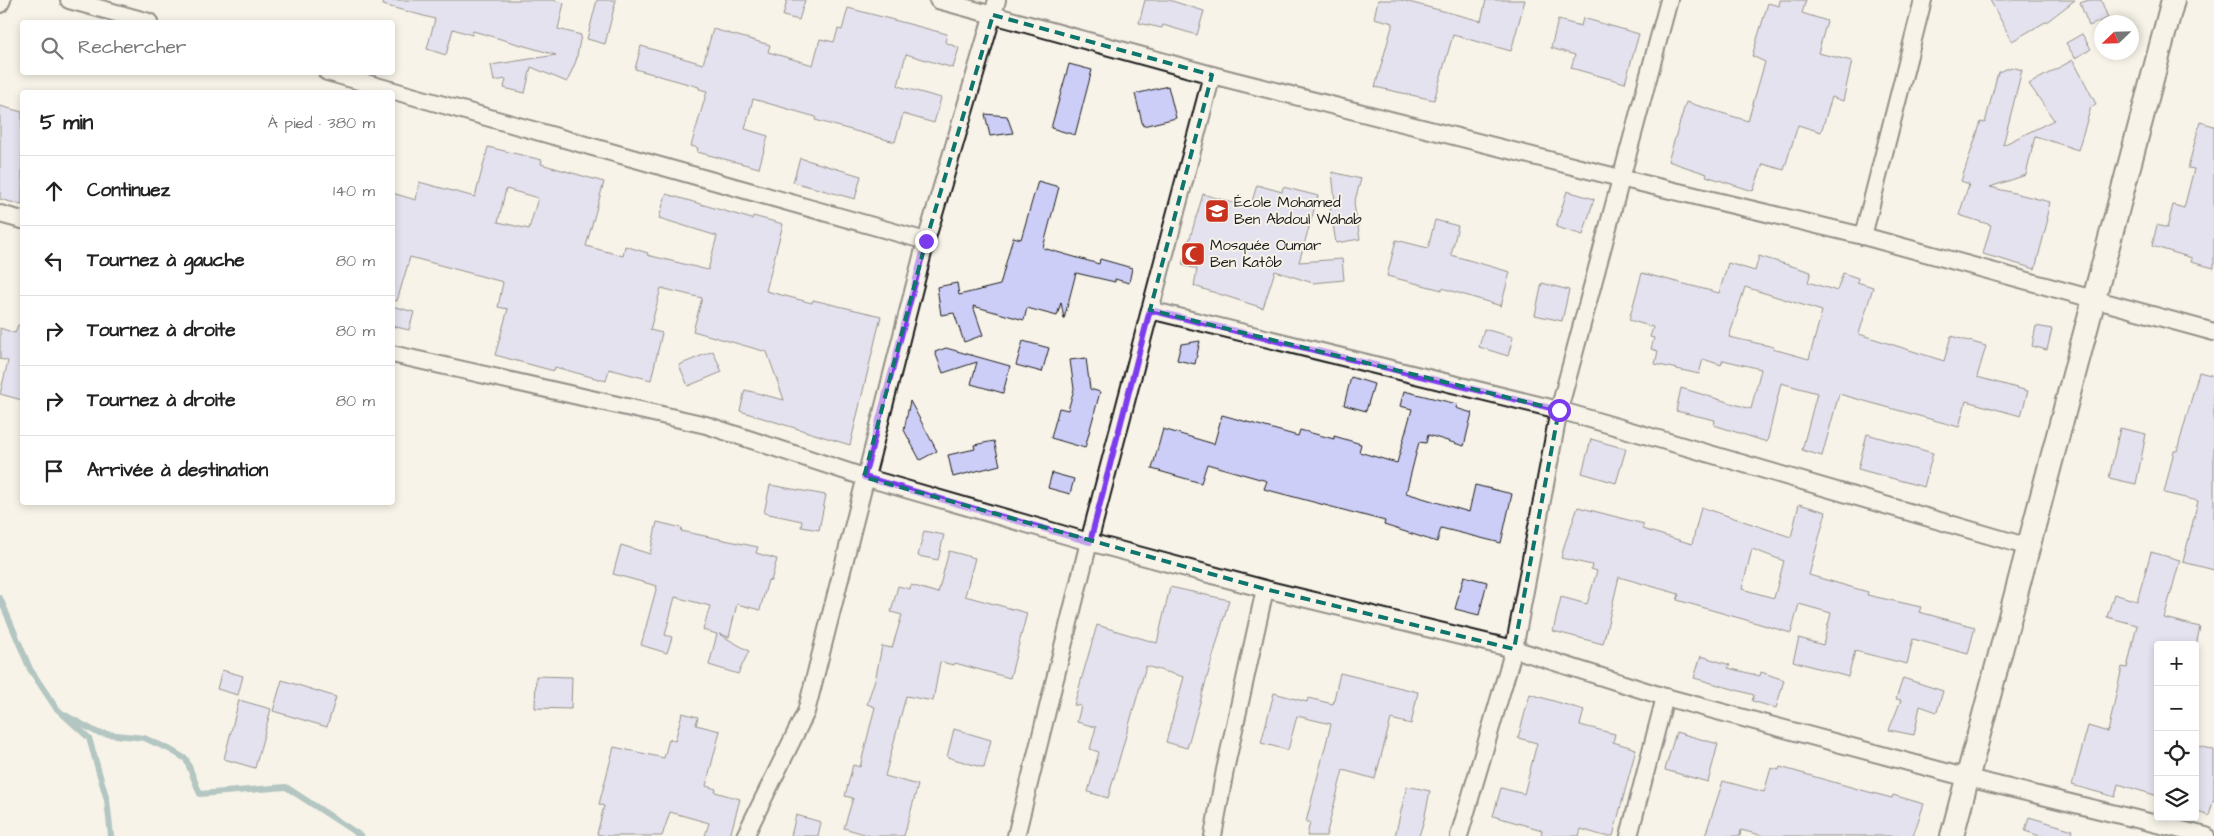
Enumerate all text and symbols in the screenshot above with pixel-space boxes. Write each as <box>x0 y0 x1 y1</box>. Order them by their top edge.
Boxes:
north arrow <box>2094 15 2139 60</box>
search box <box>20 20 395 75</box>
icon: search <box>38 34 66 62</box>
text: Rechercher <box>78 34 186 61</box>
text: 5 min <box>40 108 93 137</box>
text: À pied · 380 m <box>268 112 375 134</box>
icon: ahead <box>40 177 68 205</box>
text: Continuez <box>87 177 170 204</box>
text: 140 m <box>333 180 375 202</box>
place label: École Mohamed Ben Abdoul Wahab <box>1234 192 1362 230</box>
school or university icon: École Mohamed Ben Abdoul Wahab <box>1204 198 1230 224</box>
route end <box>915 230 938 253</box>
place label: Mosquée Oumar Ben Katôb <box>1210 235 1321 273</box>
mosque icon: Mosquée Oumar Ben Katôb <box>1180 241 1206 267</box>
icon: left <box>40 247 68 275</box>
text: Tournez à gauche <box>87 247 245 274</box>
text: 80 m <box>336 250 375 272</box>
icon: right <box>40 317 68 345</box>
text: Tournez à droite <box>87 317 235 344</box>
text: 80 m <box>336 320 375 342</box>
icon: right <box>40 387 68 415</box>
text: Tournez à droite <box>87 387 235 414</box>
text: 80 m <box>336 390 375 412</box>
route start <box>1548 399 1571 422</box>
icon: arrive <box>40 457 68 485</box>
text: Arrivée à destination <box>87 457 268 484</box>
map controls <box>2154 641 2199 821</box>
button: + <box>2154 641 2199 686</box>
button: − <box>2154 686 2199 731</box>
button: locate <box>2154 731 2199 776</box>
button: layers <box>2154 776 2199 821</box>

